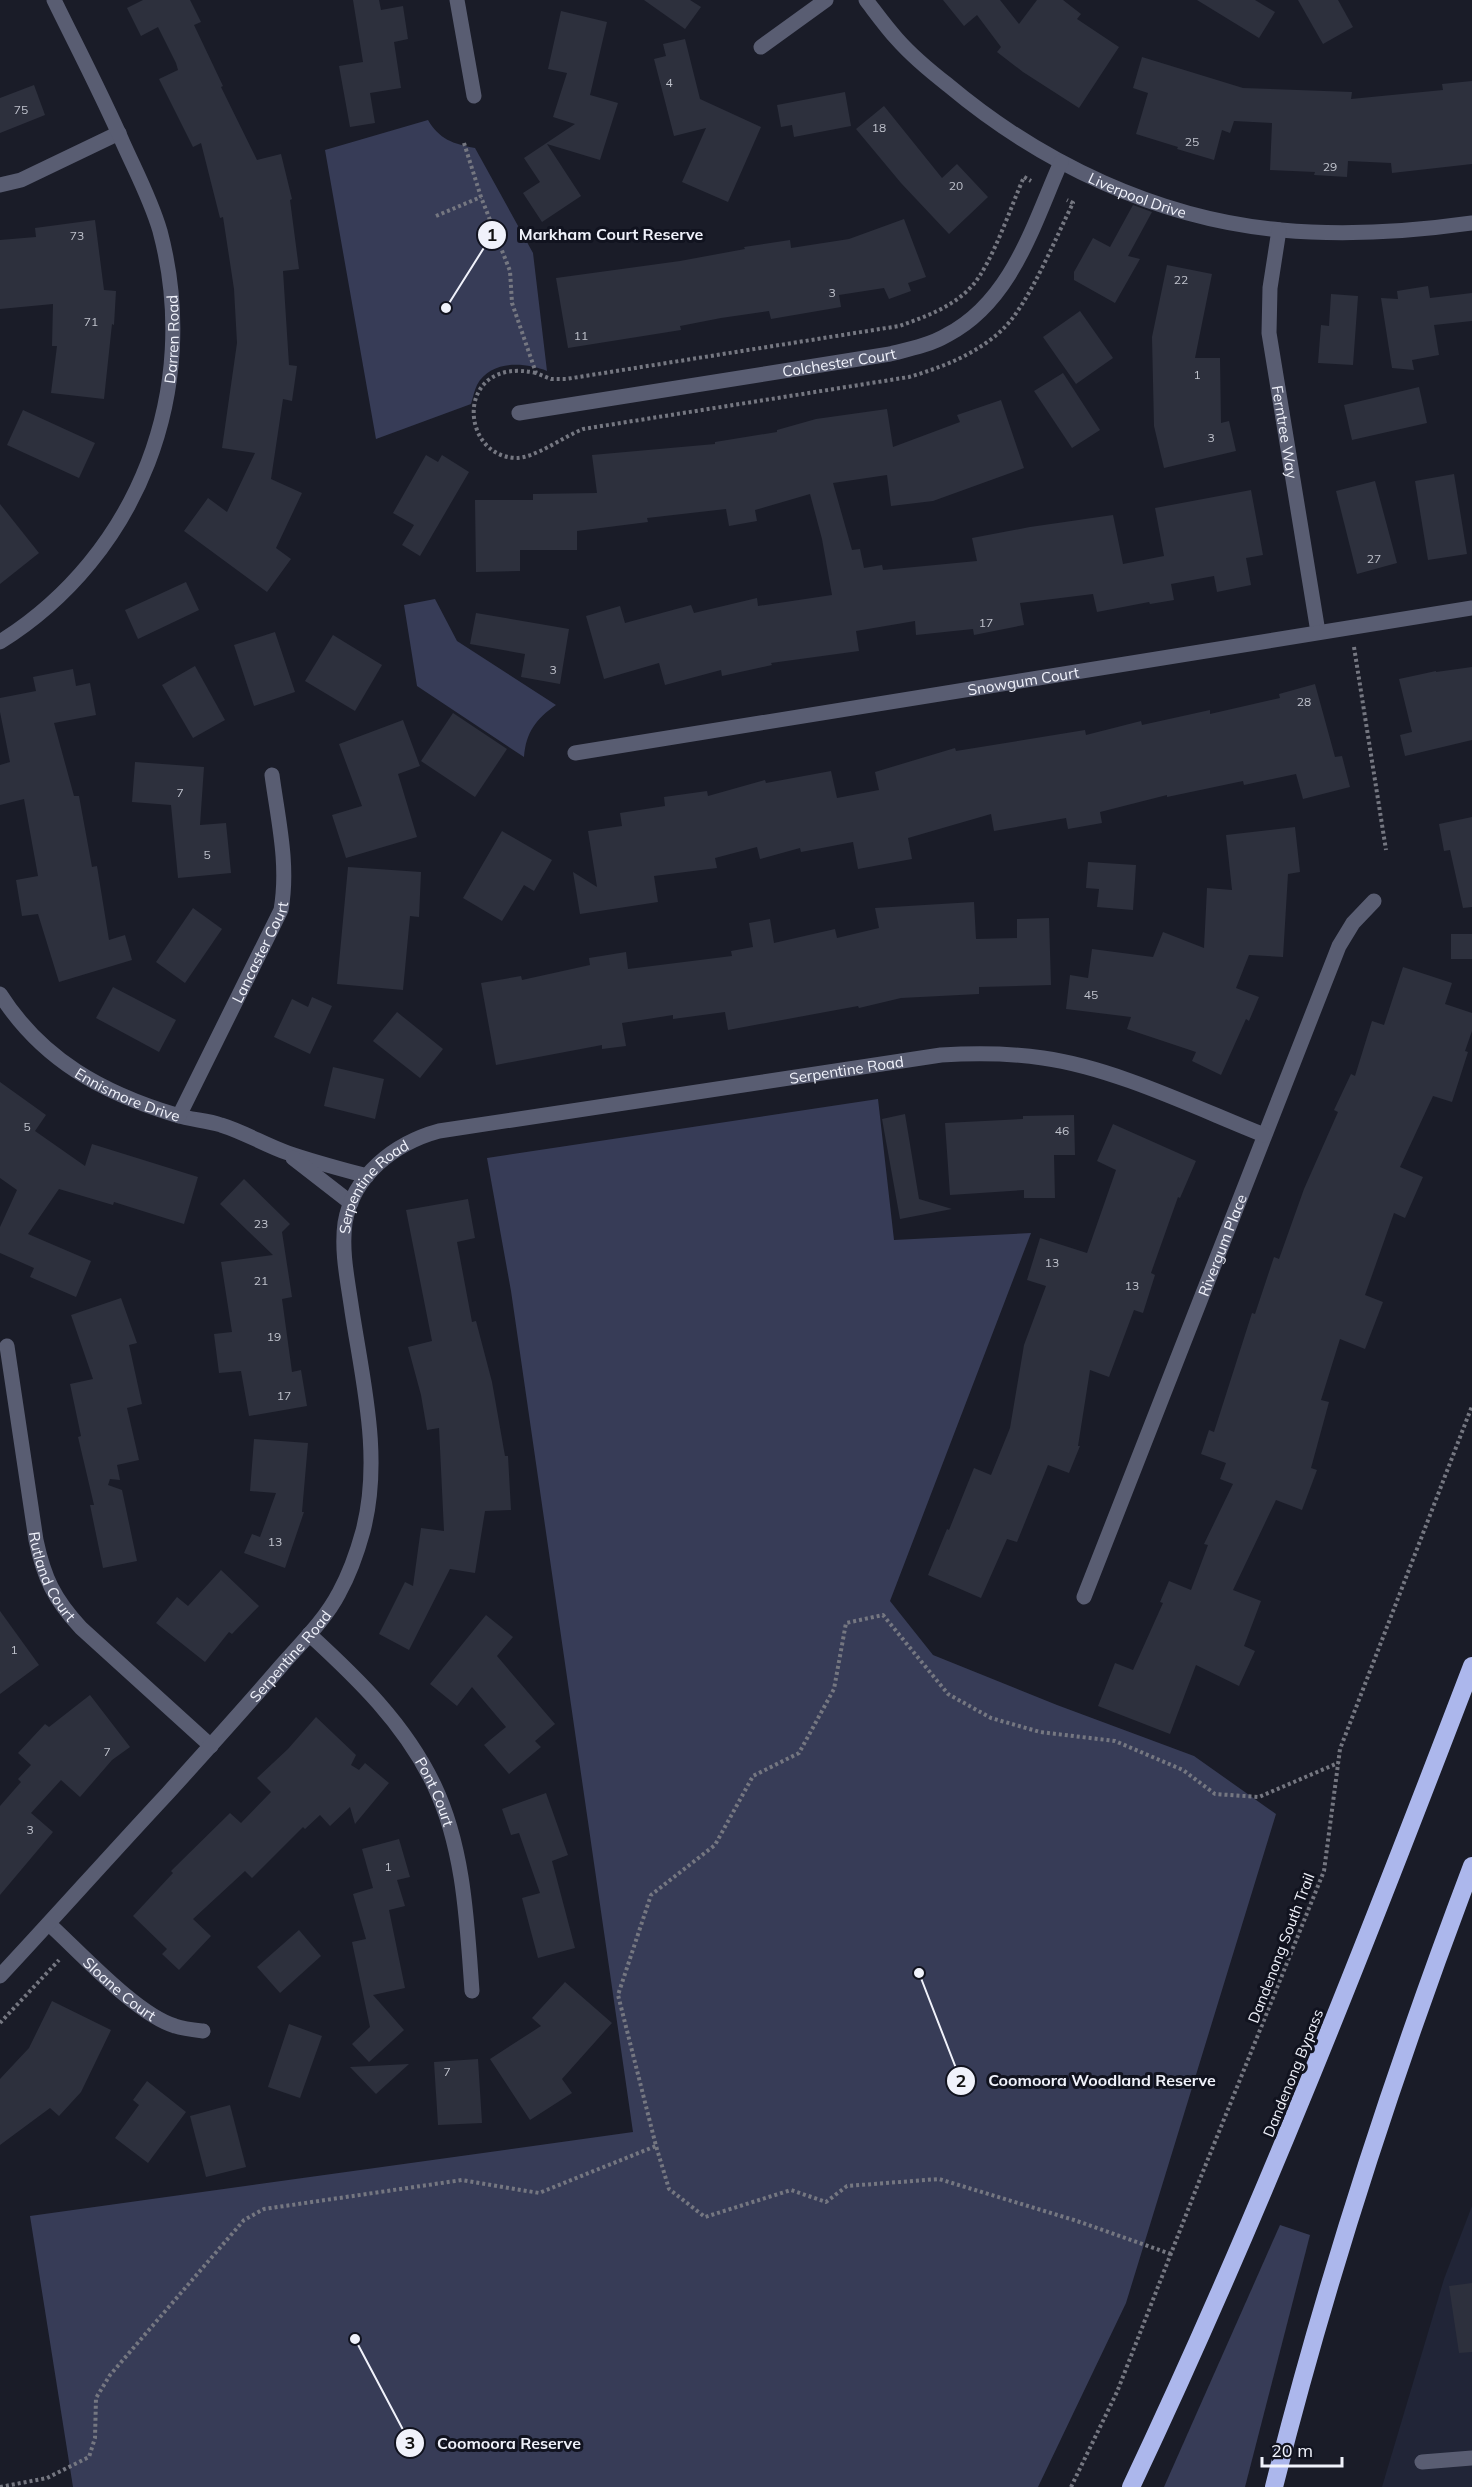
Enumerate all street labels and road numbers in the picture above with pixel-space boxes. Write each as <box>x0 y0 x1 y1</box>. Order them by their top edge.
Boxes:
street label: Liverpool Drive <box>1085 168 1189 222</box>
street label: Darren Road <box>159 294 182 385</box>
street label: Colchester Court <box>781 343 898 380</box>
street label: Ferntree Way <box>1268 384 1302 480</box>
street label: Snowgum Court <box>966 662 1080 699</box>
street label: Lancaster Court <box>227 900 292 1006</box>
street label: Serpentine Road <box>788 1051 905 1087</box>
street label: Ennismore Drive <box>72 1063 183 1125</box>
street label: Serpentine Road <box>334 1135 412 1235</box>
street label: Rivergum Place <box>1193 1191 1250 1299</box>
street label: Rutland Court <box>25 1530 80 1625</box>
street label: Serpentine Road <box>245 1606 335 1706</box>
street label: Pont Court <box>411 1753 459 1829</box>
street label: Dandenong South Trail <box>1244 1870 1318 2026</box>
street label: Sloane Court <box>79 1953 160 2025</box>
street label: Dandenong Bypass <box>1259 2006 1327 2140</box>

